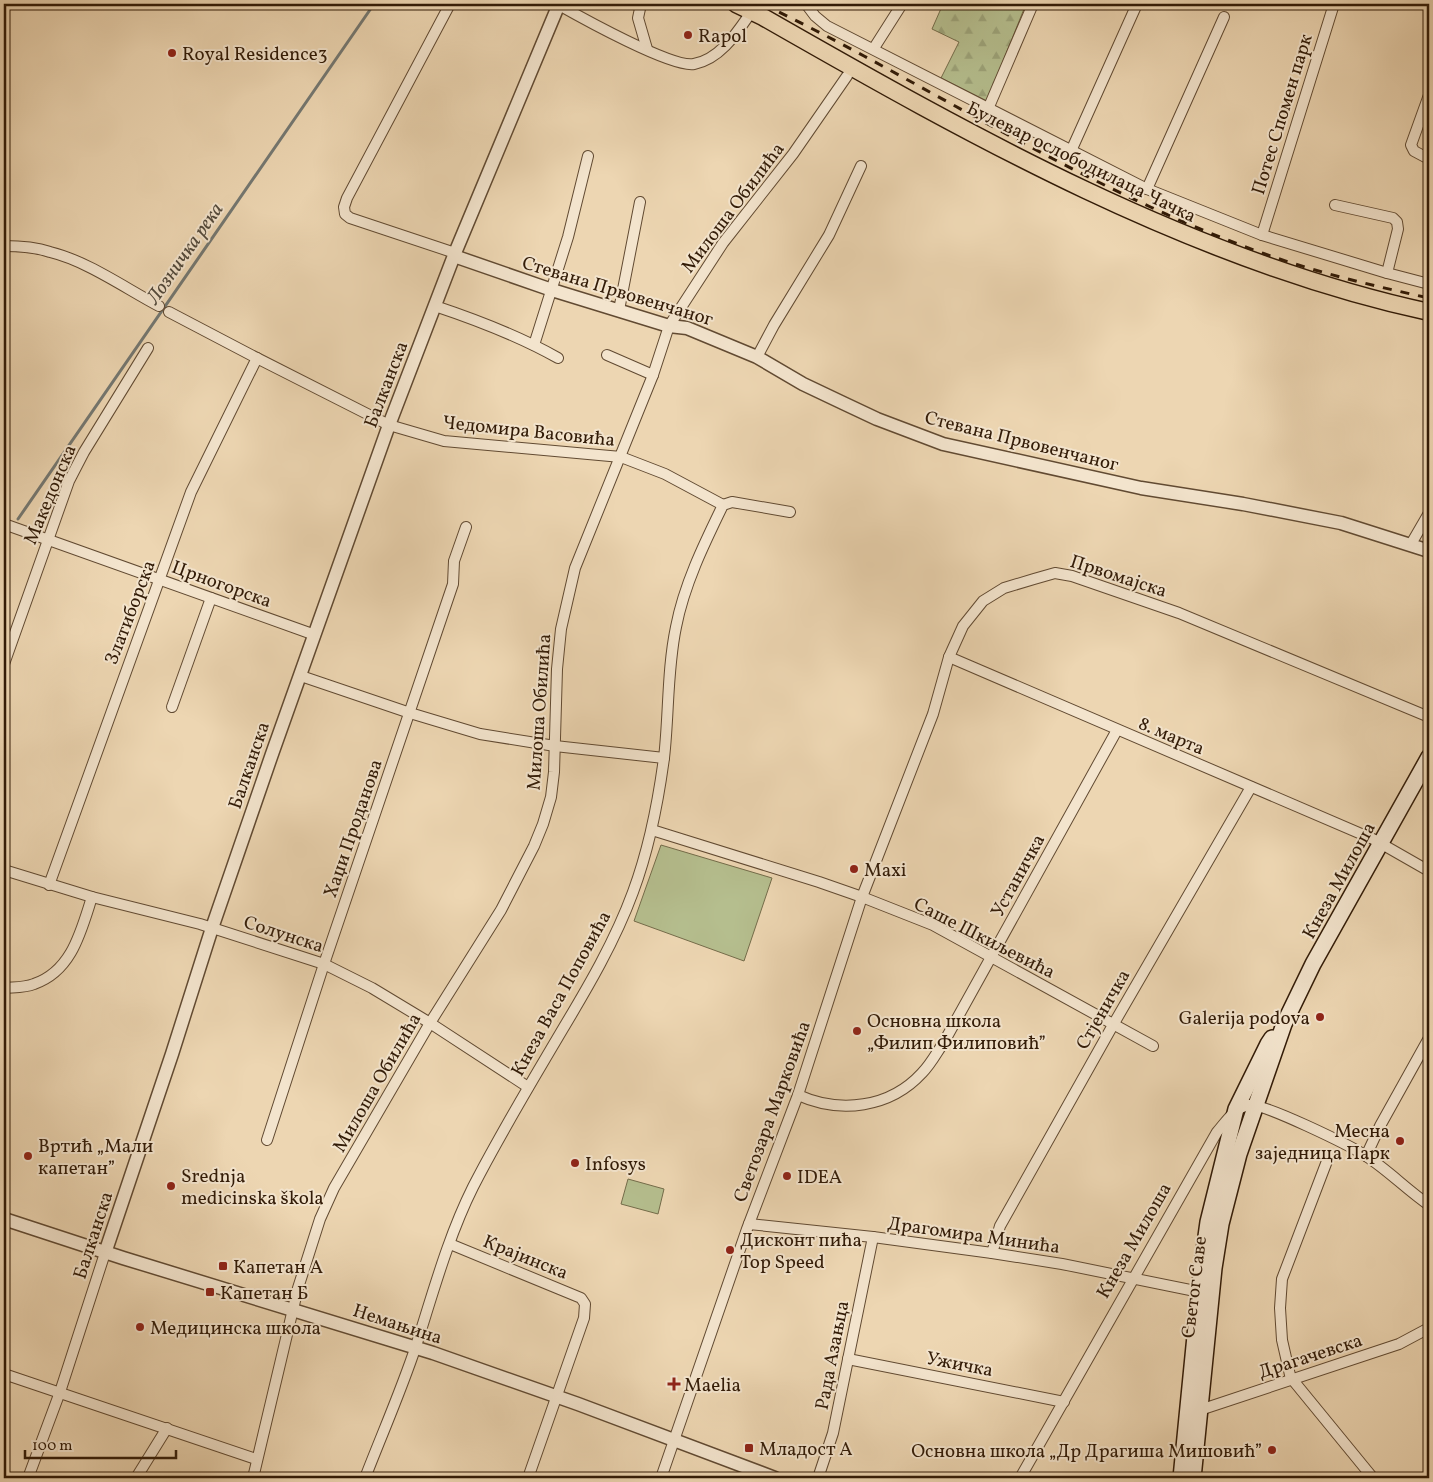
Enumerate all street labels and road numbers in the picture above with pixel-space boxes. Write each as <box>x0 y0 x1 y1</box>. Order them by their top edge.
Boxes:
street label: Потес Спомен парк <box>1246 31 1320 198</box>
street label: Булевар ослободилаца Чачка <box>962 96 1200 230</box>
street label: Милоша Обилића <box>676 138 791 279</box>
street label: Стевана Првовенчаног <box>519 250 717 334</box>
street label: Балканска <box>358 338 415 432</box>
street label: Стевана Првовенчаног <box>922 405 1122 479</box>
street label: Чедомира Васовића <box>441 410 616 454</box>
street label: Македонска <box>18 441 84 549</box>
street label: Првомајска <box>1067 549 1170 605</box>
street label: Црногорска <box>168 555 275 615</box>
street label: Златиборска <box>99 557 163 669</box>
street label: Милоша Обилића <box>522 633 558 791</box>
street label: 8. марта <box>1134 711 1208 762</box>
street label: Балканска <box>223 718 277 813</box>
street label: Хаџи Проданова <box>318 756 390 901</box>
street label: Кнеза Милоша <box>1297 818 1383 944</box>
street label: Устаничка <box>985 830 1052 922</box>
street label: Саше Шкиљевића <box>909 892 1059 986</box>
street label: Кнеза Васа Поповића <box>505 907 618 1081</box>
street label: Солунска <box>240 910 327 960</box>
street label: Стјеничка <box>1070 965 1137 1055</box>
street label: Милоша Обилића <box>327 1008 428 1158</box>
street label: Светозара Марковића <box>728 1017 818 1206</box>
street label: Кнеза Милоша <box>1091 1178 1178 1304</box>
street label: Балканска <box>68 1188 120 1283</box>
street label: Драгомира Минића <box>886 1211 1062 1261</box>
street label: Крајинска <box>479 1229 572 1287</box>
street label: Светог Саве <box>1176 1235 1214 1340</box>
street label: Немањина <box>349 1298 445 1352</box>
street label: Рада Азањца <box>810 1298 856 1412</box>
street label: Драгачевска <box>1255 1328 1366 1386</box>
street label: Ужичка <box>924 1346 995 1384</box>

